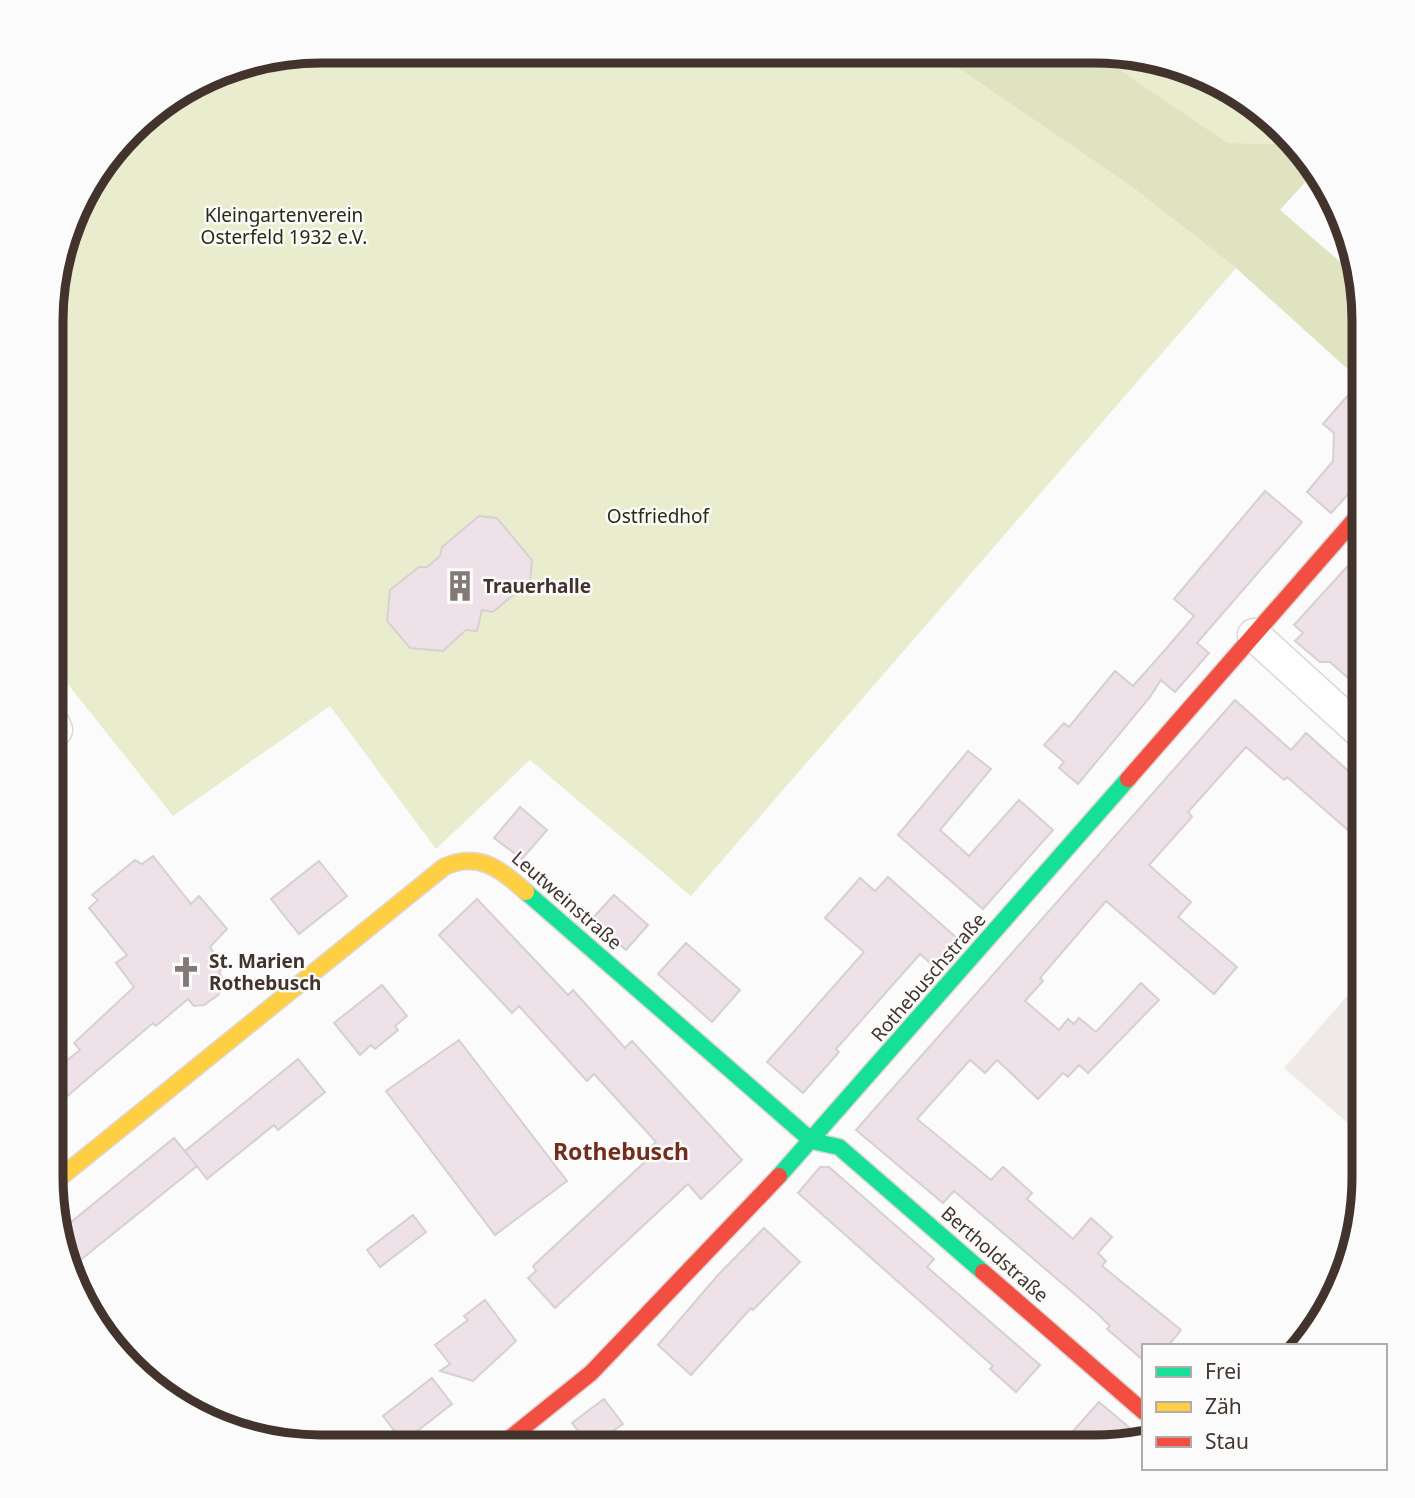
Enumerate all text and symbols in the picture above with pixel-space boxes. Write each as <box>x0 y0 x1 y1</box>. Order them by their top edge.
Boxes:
park label: Kleingartenverein Osterfeld 1932 e.V. <box>201 202 367 250</box>
park label: Ostfriedhof <box>607 503 711 529</box>
building icon: Trauerhalle <box>443 569 477 603</box>
place label: Trauerhalle <box>483 573 591 599</box>
street label: Leutweinstraße <box>506 845 628 955</box>
street label: Rothebuschstraße <box>865 907 991 1047</box>
place label: St. Marien Rothebusch <box>209 948 321 996</box>
church icon: St. Marien Rothebusch <box>169 955 203 989</box>
district label: Rothebusch <box>553 1135 689 1167</box>
street label: Bertholdstraße <box>936 1200 1054 1308</box>
legend <box>1142 1344 1387 1470</box>
text: Frei <box>1205 1357 1241 1385</box>
text: Zäh <box>1205 1392 1242 1420</box>
text: Stau <box>1205 1427 1249 1455</box>

